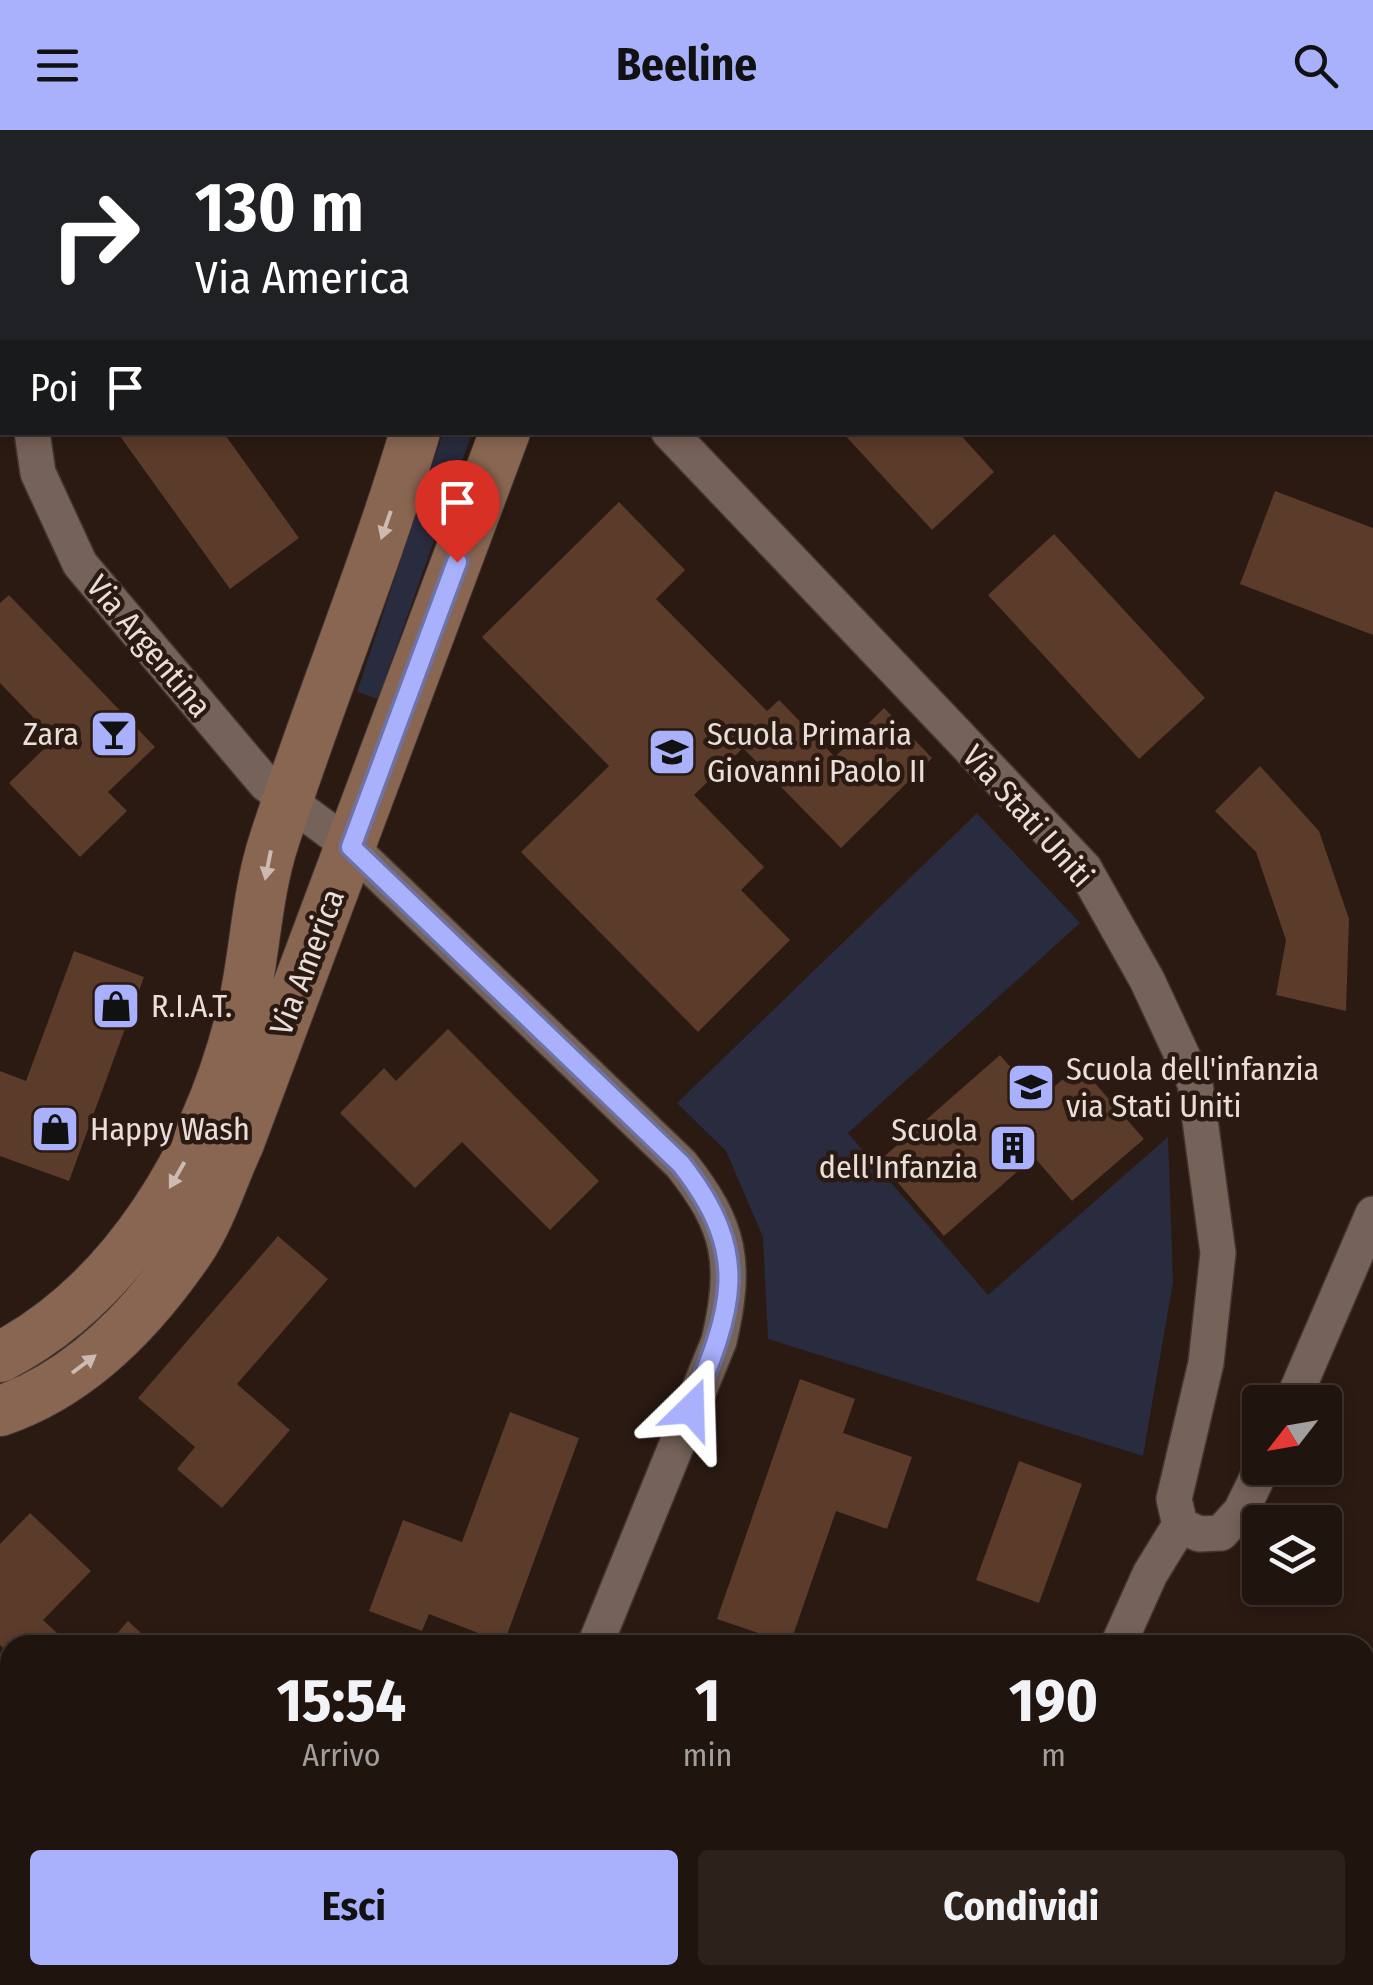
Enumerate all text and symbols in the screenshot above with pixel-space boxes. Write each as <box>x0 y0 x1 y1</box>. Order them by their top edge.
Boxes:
icon: menu <box>30 38 85 93</box>
text: Beeline <box>616 38 757 92</box>
icon: search <box>1288 38 1343 93</box>
text: 130 m <box>195 166 364 250</box>
icon: right <box>30 170 160 300</box>
text: Via America <box>195 251 410 305</box>
icon: arrive <box>98 360 153 415</box>
text: Poi <box>30 365 78 411</box>
pin <box>415 460 500 563</box>
icon: arrive <box>430 475 485 530</box>
one-way arrow <box>377 511 392 541</box>
street label: Via Argentina <box>79 567 219 725</box>
bar icon: Zara <box>88 708 140 760</box>
place label: Zara <box>23 715 79 753</box>
place label: Scuola Primaria Giovanni Paolo II <box>707 715 926 790</box>
school or university icon: Scuola Primaria Giovanni Paolo II <box>646 726 698 778</box>
street label: Via Stati Uniti <box>954 737 1102 895</box>
one-way arrow <box>260 850 276 881</box>
street label: Via America <box>262 884 352 1040</box>
shop icon: R.I.A.T. <box>90 980 142 1032</box>
place label: R.I.A.T. <box>151 987 232 1025</box>
place label: Scuola dell'infanzia via Stati Uniti <box>1066 1050 1319 1125</box>
school or university icon: Scuola dell'infanzia via Stati Uniti <box>1005 1061 1057 1113</box>
shop icon: Happy Wash <box>29 1103 81 1155</box>
place label: Happy Wash <box>90 1110 250 1148</box>
place label: Scuola dell'Infanzia <box>819 1111 978 1186</box>
building icon: Scuola dell'Infanzia <box>987 1122 1039 1174</box>
one-way arrow <box>168 1161 186 1189</box>
one-way arrow <box>71 1354 97 1374</box>
position arrow <box>639 1357 743 1461</box>
north arrow <box>1242 1385 1342 1485</box>
map controls <box>1242 1385 1342 1605</box>
button: layers <box>1242 1505 1342 1605</box>
text: 15:54 <box>277 1665 406 1737</box>
text: 1 <box>695 1665 720 1737</box>
text: 190 <box>1009 1665 1098 1737</box>
text: Arrivo <box>302 1736 381 1774</box>
text: min <box>683 1736 732 1774</box>
text: m <box>1041 1736 1066 1774</box>
button: Esci <box>30 1850 678 1965</box>
button: Condividi <box>698 1850 1345 1965</box>

